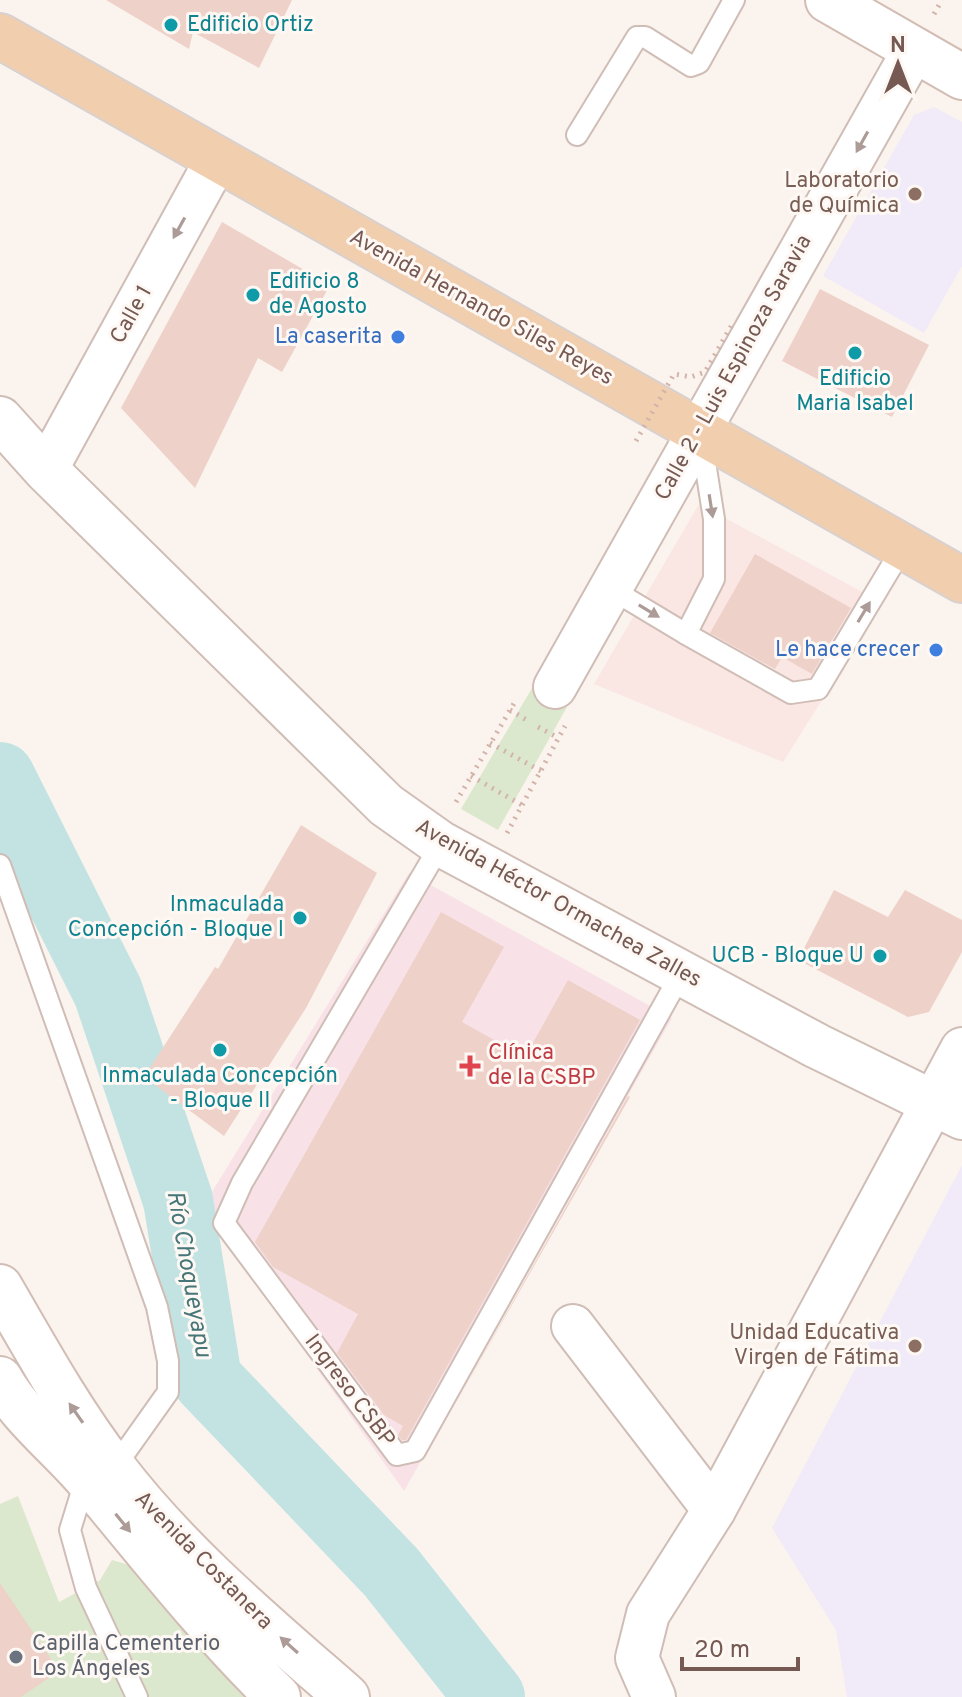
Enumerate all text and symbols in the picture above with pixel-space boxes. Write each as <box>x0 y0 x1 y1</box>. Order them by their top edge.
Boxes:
place label: Edificio Ortiz <box>187 12 314 39</box>
marker: Edificio Ortiz <box>162 16 180 34</box>
north arrow <box>858 24 938 104</box>
text: N <box>890 33 906 60</box>
one-way arrow <box>855 131 869 153</box>
place label: Laboratorio de Química <box>784 168 899 220</box>
marker: Laboratorio de Química <box>906 185 924 203</box>
one-way arrow <box>173 216 186 239</box>
street label: Avenida Hernando Siles Reyes <box>344 224 618 392</box>
street label: Calle 2 - Luis Espinoza Saravia <box>650 230 818 506</box>
place label: Edificio 8 de Agosto <box>269 269 367 321</box>
street label: Calle 1 <box>105 281 159 349</box>
marker: Edificio 8 de Agosto <box>244 286 262 304</box>
place label: La caserita <box>275 324 382 351</box>
marker: La caserita <box>389 328 407 346</box>
marker: Edificio Maria Isabel <box>846 344 864 362</box>
place label: Edificio Maria Isabel <box>796 366 914 418</box>
one-way arrow <box>706 494 718 519</box>
one-way arrow <box>857 601 871 623</box>
one-way arrow <box>638 604 660 618</box>
place label: Le hace crecer <box>775 637 920 664</box>
marker: Le hace crecer <box>927 641 945 659</box>
street label: Avenida Héctor Ormachea Zalles <box>410 814 706 994</box>
place label: Inmaculada Concepción - Bloque I <box>68 892 284 944</box>
marker: Inmaculada Concepción - Bloque I <box>291 909 309 927</box>
place label: UCB - Bloque U <box>712 943 864 970</box>
marker: UCB - Bloque U <box>871 947 889 965</box>
place label: Clínica de la CSBP <box>488 1040 596 1092</box>
marker: Inmaculada Concepción - Bloque II <box>211 1041 229 1059</box>
marker: Clínica de la CSBP <box>459 1055 481 1077</box>
place label: Inmaculada Concepción - Bloque II <box>102 1063 338 1115</box>
water label: Río Choqueyapu <box>159 1188 218 1361</box>
place label: Unidad Educativa Virgen de Fátima <box>729 1320 899 1372</box>
street label: Ingreso CSBP <box>298 1329 400 1453</box>
marker: Unidad Educativa Virgen de Fátima <box>906 1337 924 1355</box>
one-way arrow <box>69 1403 84 1424</box>
street label: Avenida Costanera <box>128 1486 278 1636</box>
one-way arrow <box>114 1513 131 1533</box>
scale bar <box>682 1621 798 1671</box>
place label: Capilla Cementerio Los Ángeles <box>32 1631 220 1683</box>
text: 20 m <box>694 1636 750 1666</box>
one-way arrow <box>279 1637 298 1655</box>
marker: Capilla Cementerio Los Ángeles <box>7 1648 25 1666</box>

